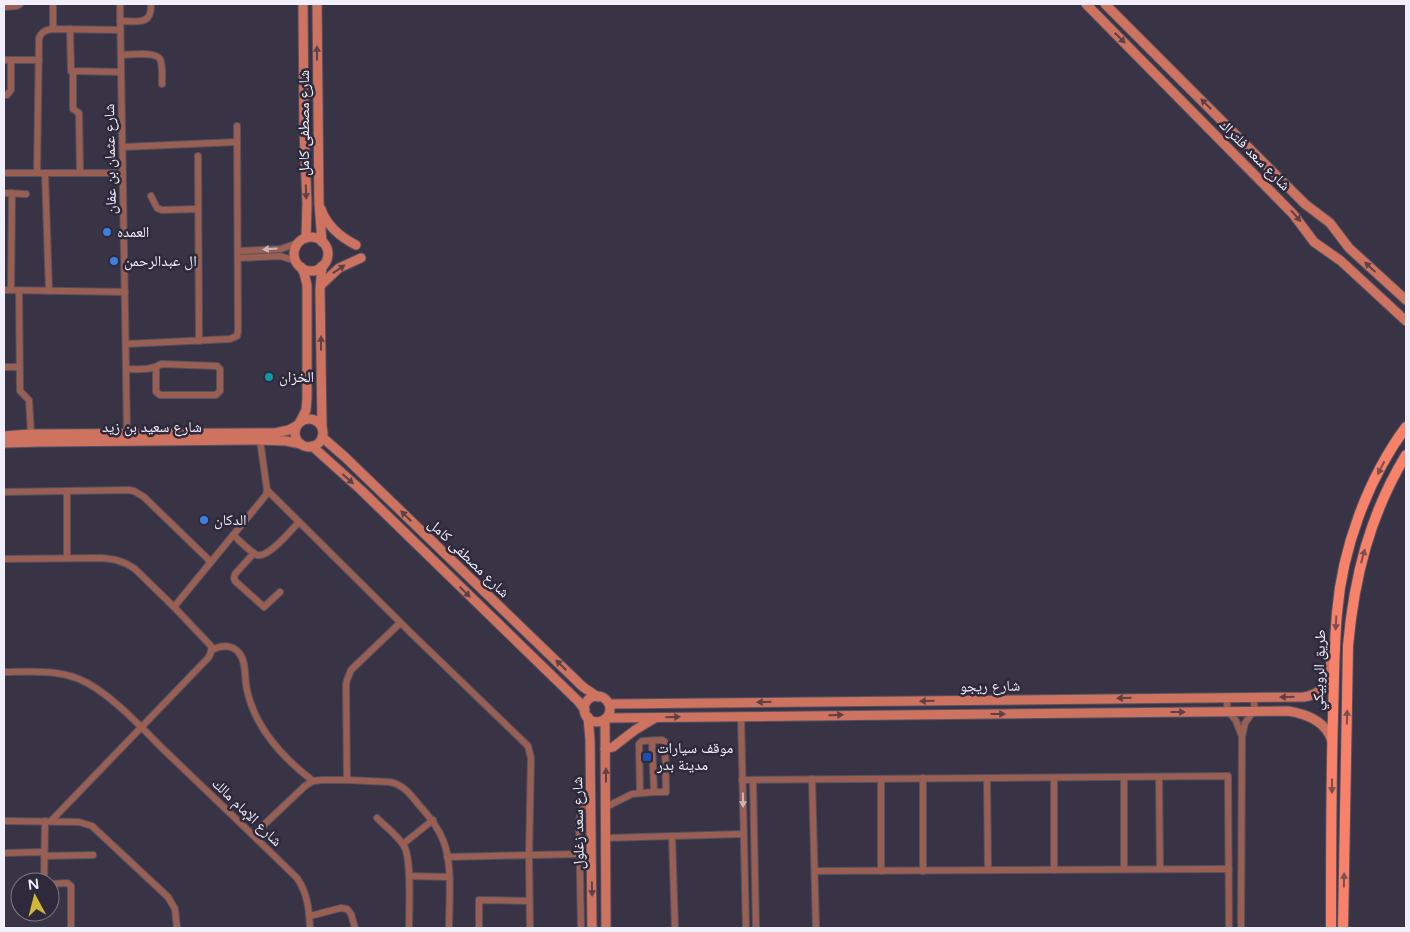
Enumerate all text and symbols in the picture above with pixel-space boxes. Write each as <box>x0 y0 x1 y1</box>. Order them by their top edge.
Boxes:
one-way arrow <box>1114 32 1126 44</box>
one-way arrow <box>313 45 321 61</box>
street label: شارع مصطفى كامل <box>295 70 314 176</box>
one-way arrow <box>1200 98 1212 110</box>
street label: شارع عثمان بن عفان <box>100 103 121 215</box>
street label: شارع سعد فلتراك <box>1215 116 1294 195</box>
one-way arrow <box>303 185 311 201</box>
one-way arrow <box>1290 210 1301 223</box>
place label: العمده <box>117 223 149 241</box>
marker: العمده <box>101 226 113 238</box>
one-way arrow <box>261 246 277 254</box>
place label: ال عبدالرحمن <box>124 252 197 271</box>
marker: ال عبدالرحمن <box>108 255 120 267</box>
one-way arrow <box>1365 261 1377 273</box>
one-way arrow <box>332 264 346 274</box>
one-way arrow <box>317 335 325 351</box>
place label: الخزان <box>279 368 314 387</box>
marker: الخزان <box>263 371 275 383</box>
street label: شارع سعيد بن زيد <box>102 418 202 437</box>
one-way arrow <box>1377 461 1385 475</box>
one-way arrow <box>342 473 354 485</box>
one-way arrow <box>400 510 412 522</box>
place label: الدكان <box>214 511 247 530</box>
marker: الدكان <box>198 514 210 526</box>
street label: شارع مصطفى كامل <box>424 515 513 602</box>
one-way arrow <box>1359 548 1367 563</box>
one-way arrow <box>459 586 471 598</box>
one-way arrow <box>1332 615 1340 631</box>
street label: طريق الروبيكي <box>1309 629 1332 711</box>
one-way arrow <box>555 659 567 671</box>
street label: شارع ريجو <box>960 676 1020 697</box>
one-way arrow <box>1279 693 1295 701</box>
one-way arrow <box>1116 695 1132 703</box>
one-way arrow <box>919 697 935 705</box>
one-way arrow <box>756 699 772 707</box>
one-way arrow <box>1171 708 1187 716</box>
one-way arrow <box>1343 709 1351 725</box>
one-way arrow <box>991 710 1007 718</box>
one-way arrow <box>828 711 844 719</box>
one-way arrow <box>666 713 682 721</box>
place label: موقف سيارات مدينة بدر <box>656 739 733 774</box>
marker: موقف سيارات مدينة بدر <box>641 751 653 763</box>
one-way arrow <box>602 766 610 782</box>
street label: شارع الإمام مالك <box>208 774 286 851</box>
street label: شارع سعد زغلول <box>568 776 589 869</box>
one-way arrow <box>1328 778 1336 794</box>
one-way arrow <box>739 792 747 808</box>
one-way arrow <box>1340 871 1348 887</box>
north arrow <box>10 872 60 922</box>
text: N <box>27 875 40 894</box>
one-way arrow <box>588 881 596 897</box>

